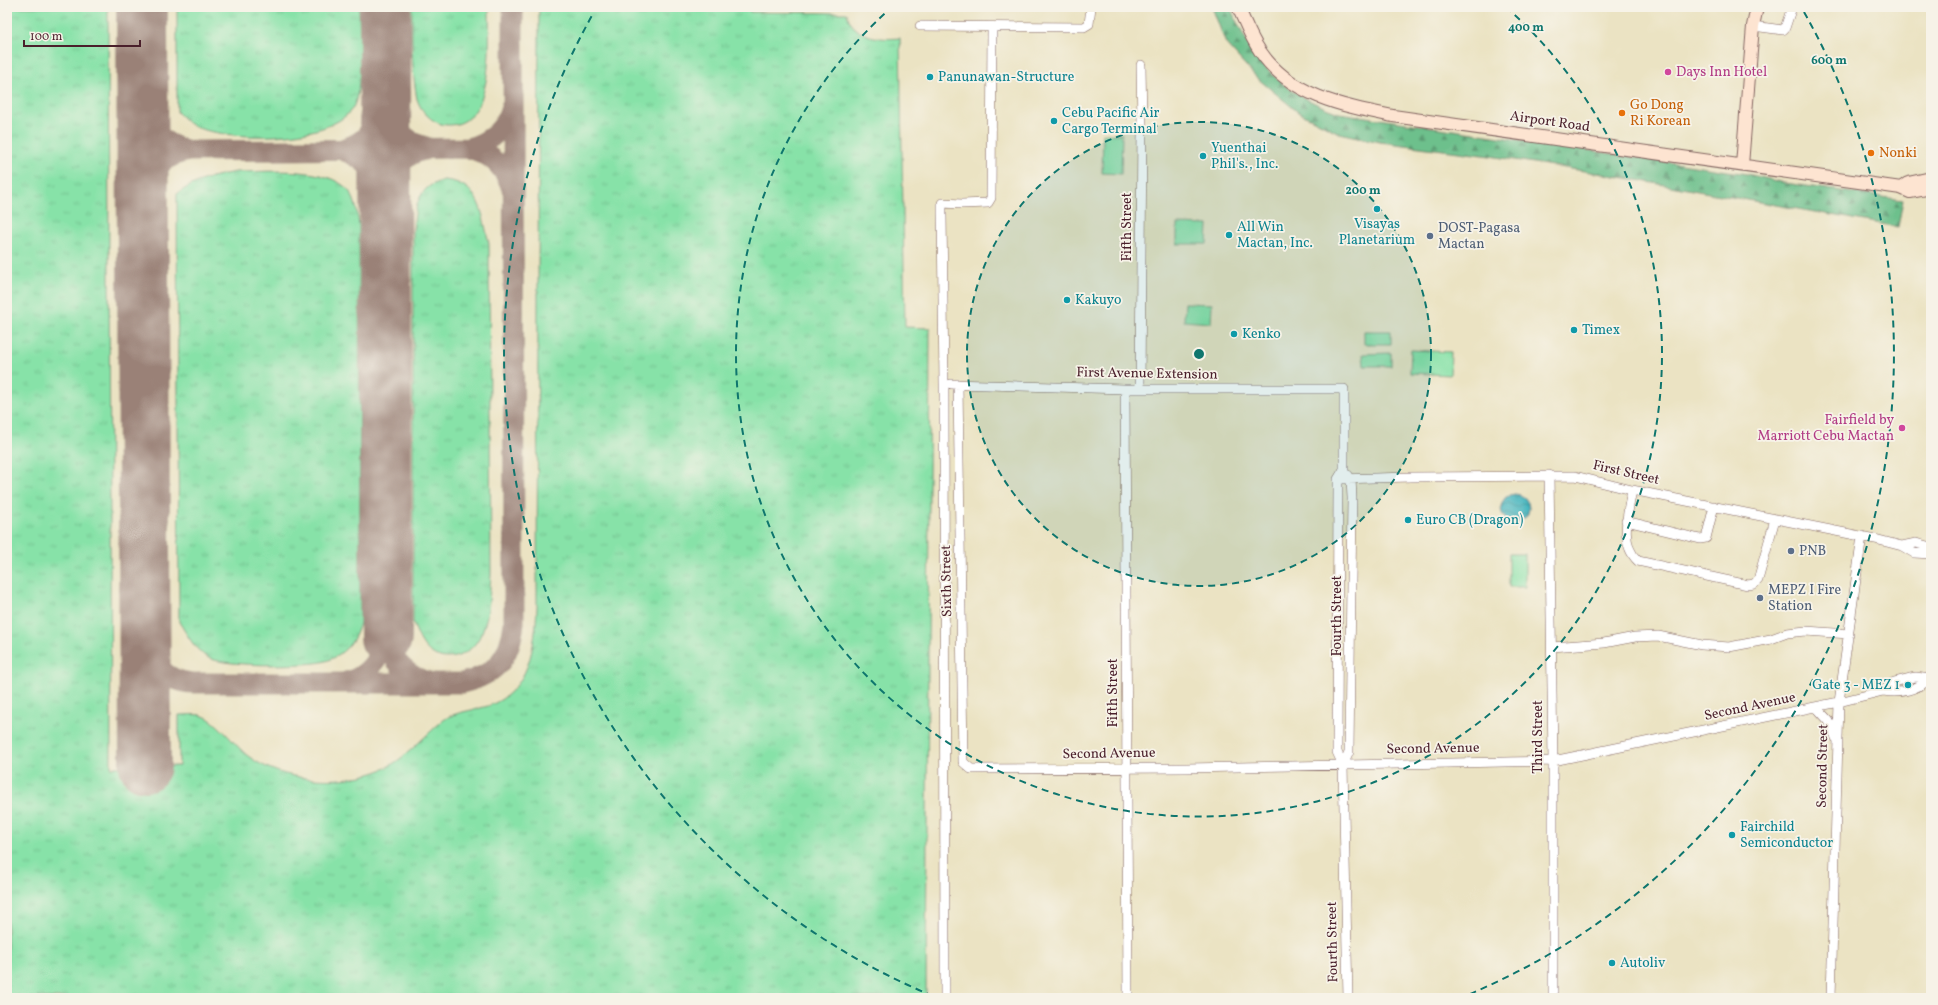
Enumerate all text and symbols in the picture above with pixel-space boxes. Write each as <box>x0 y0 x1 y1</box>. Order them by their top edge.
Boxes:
text: 400 m <box>1508 20 1544 36</box>
scale bar <box>24 22 140 48</box>
text: 100 m <box>30 29 63 45</box>
text: 600 m <box>1811 53 1847 69</box>
place label: Days Inn Hotel <box>1676 63 1767 82</box>
marker: Days Inn Hotel <box>1663 67 1673 77</box>
place label: Panunawan-Structure <box>938 68 1075 87</box>
marker: Panunawan-Structure <box>925 72 935 82</box>
place label: Go Dong Ri Korean <box>1630 96 1691 131</box>
place label: Cebu Pacific Air Cargo Terminal <box>1062 104 1160 139</box>
street label: Airport Road <box>1509 107 1591 137</box>
marker: Go Dong Ri Korean <box>1617 108 1627 118</box>
marker: Cebu Pacific Air Cargo Terminal <box>1049 116 1059 126</box>
place label: Yuenthai Phil's., Inc. <box>1211 139 1278 174</box>
place label: Nonki <box>1879 144 1917 163</box>
marker: Nonki <box>1866 148 1876 158</box>
marker: Yuenthai Phil's., Inc. <box>1198 151 1208 161</box>
text: 200 m <box>1345 183 1381 199</box>
street label: Fifth Street <box>1118 192 1137 262</box>
marker: Visayas Planetarium <box>1372 204 1382 214</box>
place label: Visayas Planetarium <box>1339 215 1415 250</box>
place label: All Win Mactan, Inc. <box>1237 218 1313 253</box>
place label: DOST-Pagasa Mactan <box>1438 219 1520 254</box>
marker: All Win Mactan, Inc. <box>1224 230 1234 240</box>
marker: DOST-Pagasa Mactan <box>1425 231 1435 241</box>
place label: Kakuyo <box>1075 291 1121 310</box>
marker: Kakuyo <box>1062 295 1072 305</box>
place label: Timex <box>1582 321 1620 340</box>
place label: Kenko <box>1242 325 1281 344</box>
marker: Timex <box>1569 325 1579 335</box>
marker: Kenko <box>1229 329 1239 339</box>
centre of rings <box>1192 347 1206 361</box>
street label: First Avenue Extension <box>1076 363 1218 385</box>
place label: Fairfield by Marriott Cebu Mactan <box>1757 411 1894 446</box>
marker: Fairfield by Marriott Cebu Mactan <box>1897 423 1907 433</box>
street label: First Street <box>1591 456 1661 490</box>
place label: Euro CB (Dragon) <box>1416 511 1523 530</box>
marker: Euro CB (Dragon) <box>1403 515 1413 525</box>
place label: PNB <box>1799 542 1826 561</box>
street label: Sixth Street <box>937 545 957 617</box>
marker: PNB <box>1786 546 1796 556</box>
street label: Fourth Street <box>1328 575 1347 657</box>
place label: MEPZ I Fire Station <box>1768 581 1841 616</box>
marker: MEPZ I Fire Station <box>1755 593 1765 603</box>
street label: Fifth Street <box>1104 658 1123 728</box>
place label: Gate 3 - MEZ 1 <box>1812 676 1900 695</box>
marker: Gate 3 - MEZ 1 <box>1903 680 1913 690</box>
street label: Second Avenue <box>1703 688 1798 726</box>
street label: Third Street <box>1529 700 1548 774</box>
street label: Second Street <box>1813 724 1833 808</box>
street label: Second Avenue <box>1386 739 1480 759</box>
street label: Second Avenue <box>1062 744 1156 764</box>
place label: Fairchild Semiconductor <box>1740 818 1833 853</box>
marker: Fairchild Semiconductor <box>1727 830 1737 840</box>
street label: Fourth Street <box>1323 901 1343 983</box>
place label: Autoliv <box>1620 954 1666 973</box>
marker: Autoliv <box>1607 958 1617 968</box>

